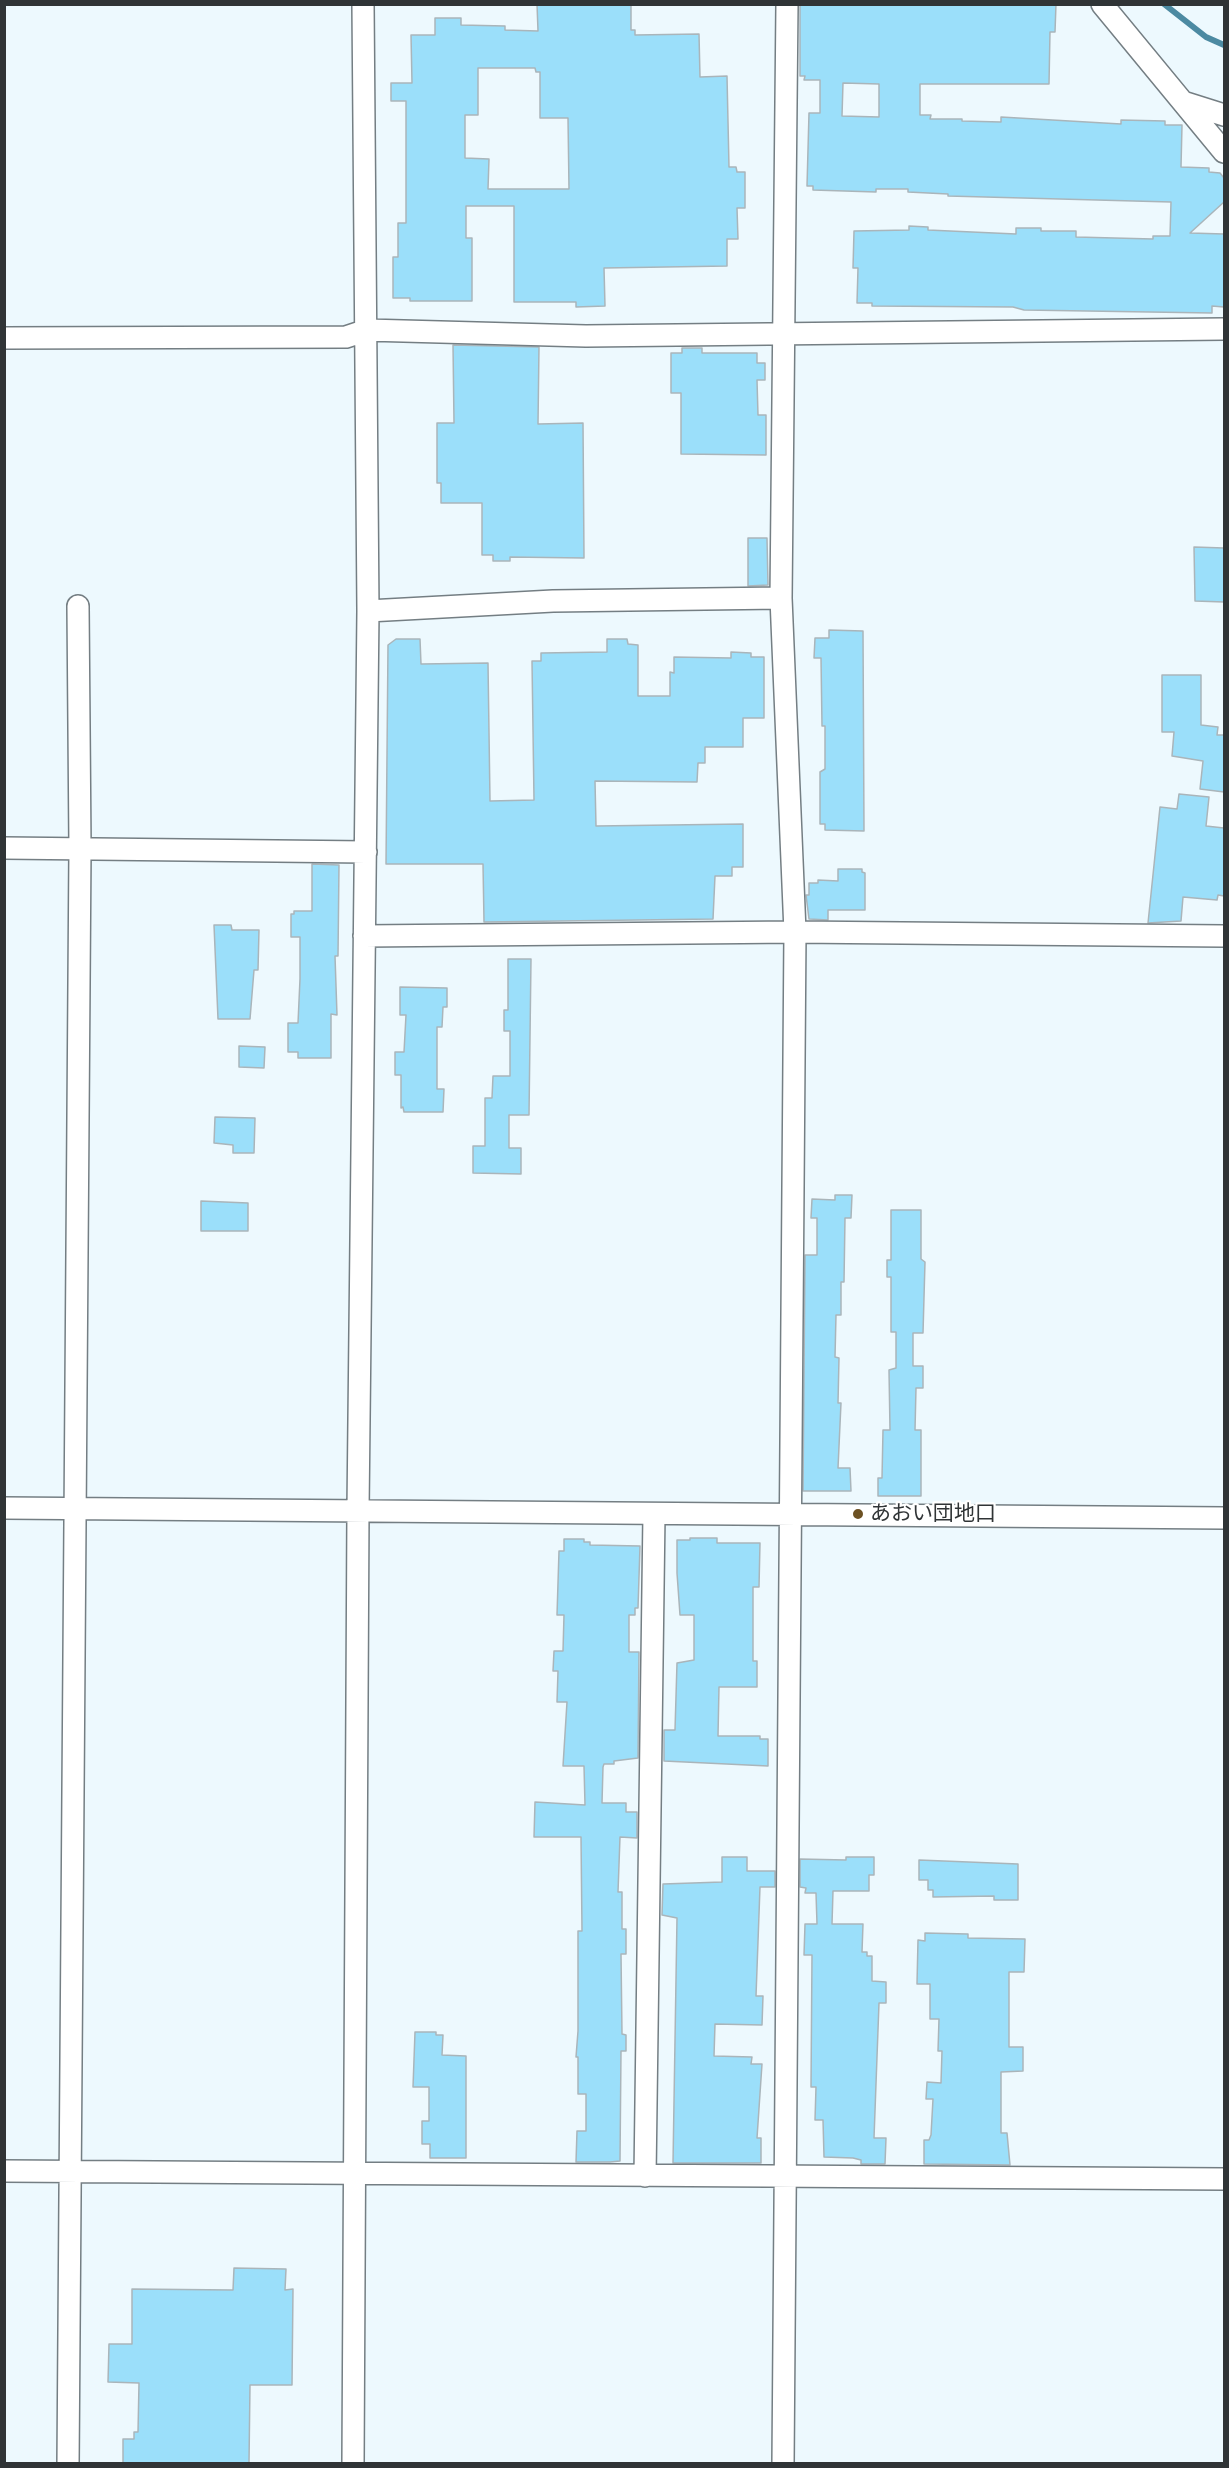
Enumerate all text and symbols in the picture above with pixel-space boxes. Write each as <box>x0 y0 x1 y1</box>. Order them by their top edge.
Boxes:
place label: あおい団地口 <box>870 1501 996 1527</box>
marker: あおい団地口 <box>851 1507 865 1521</box>

